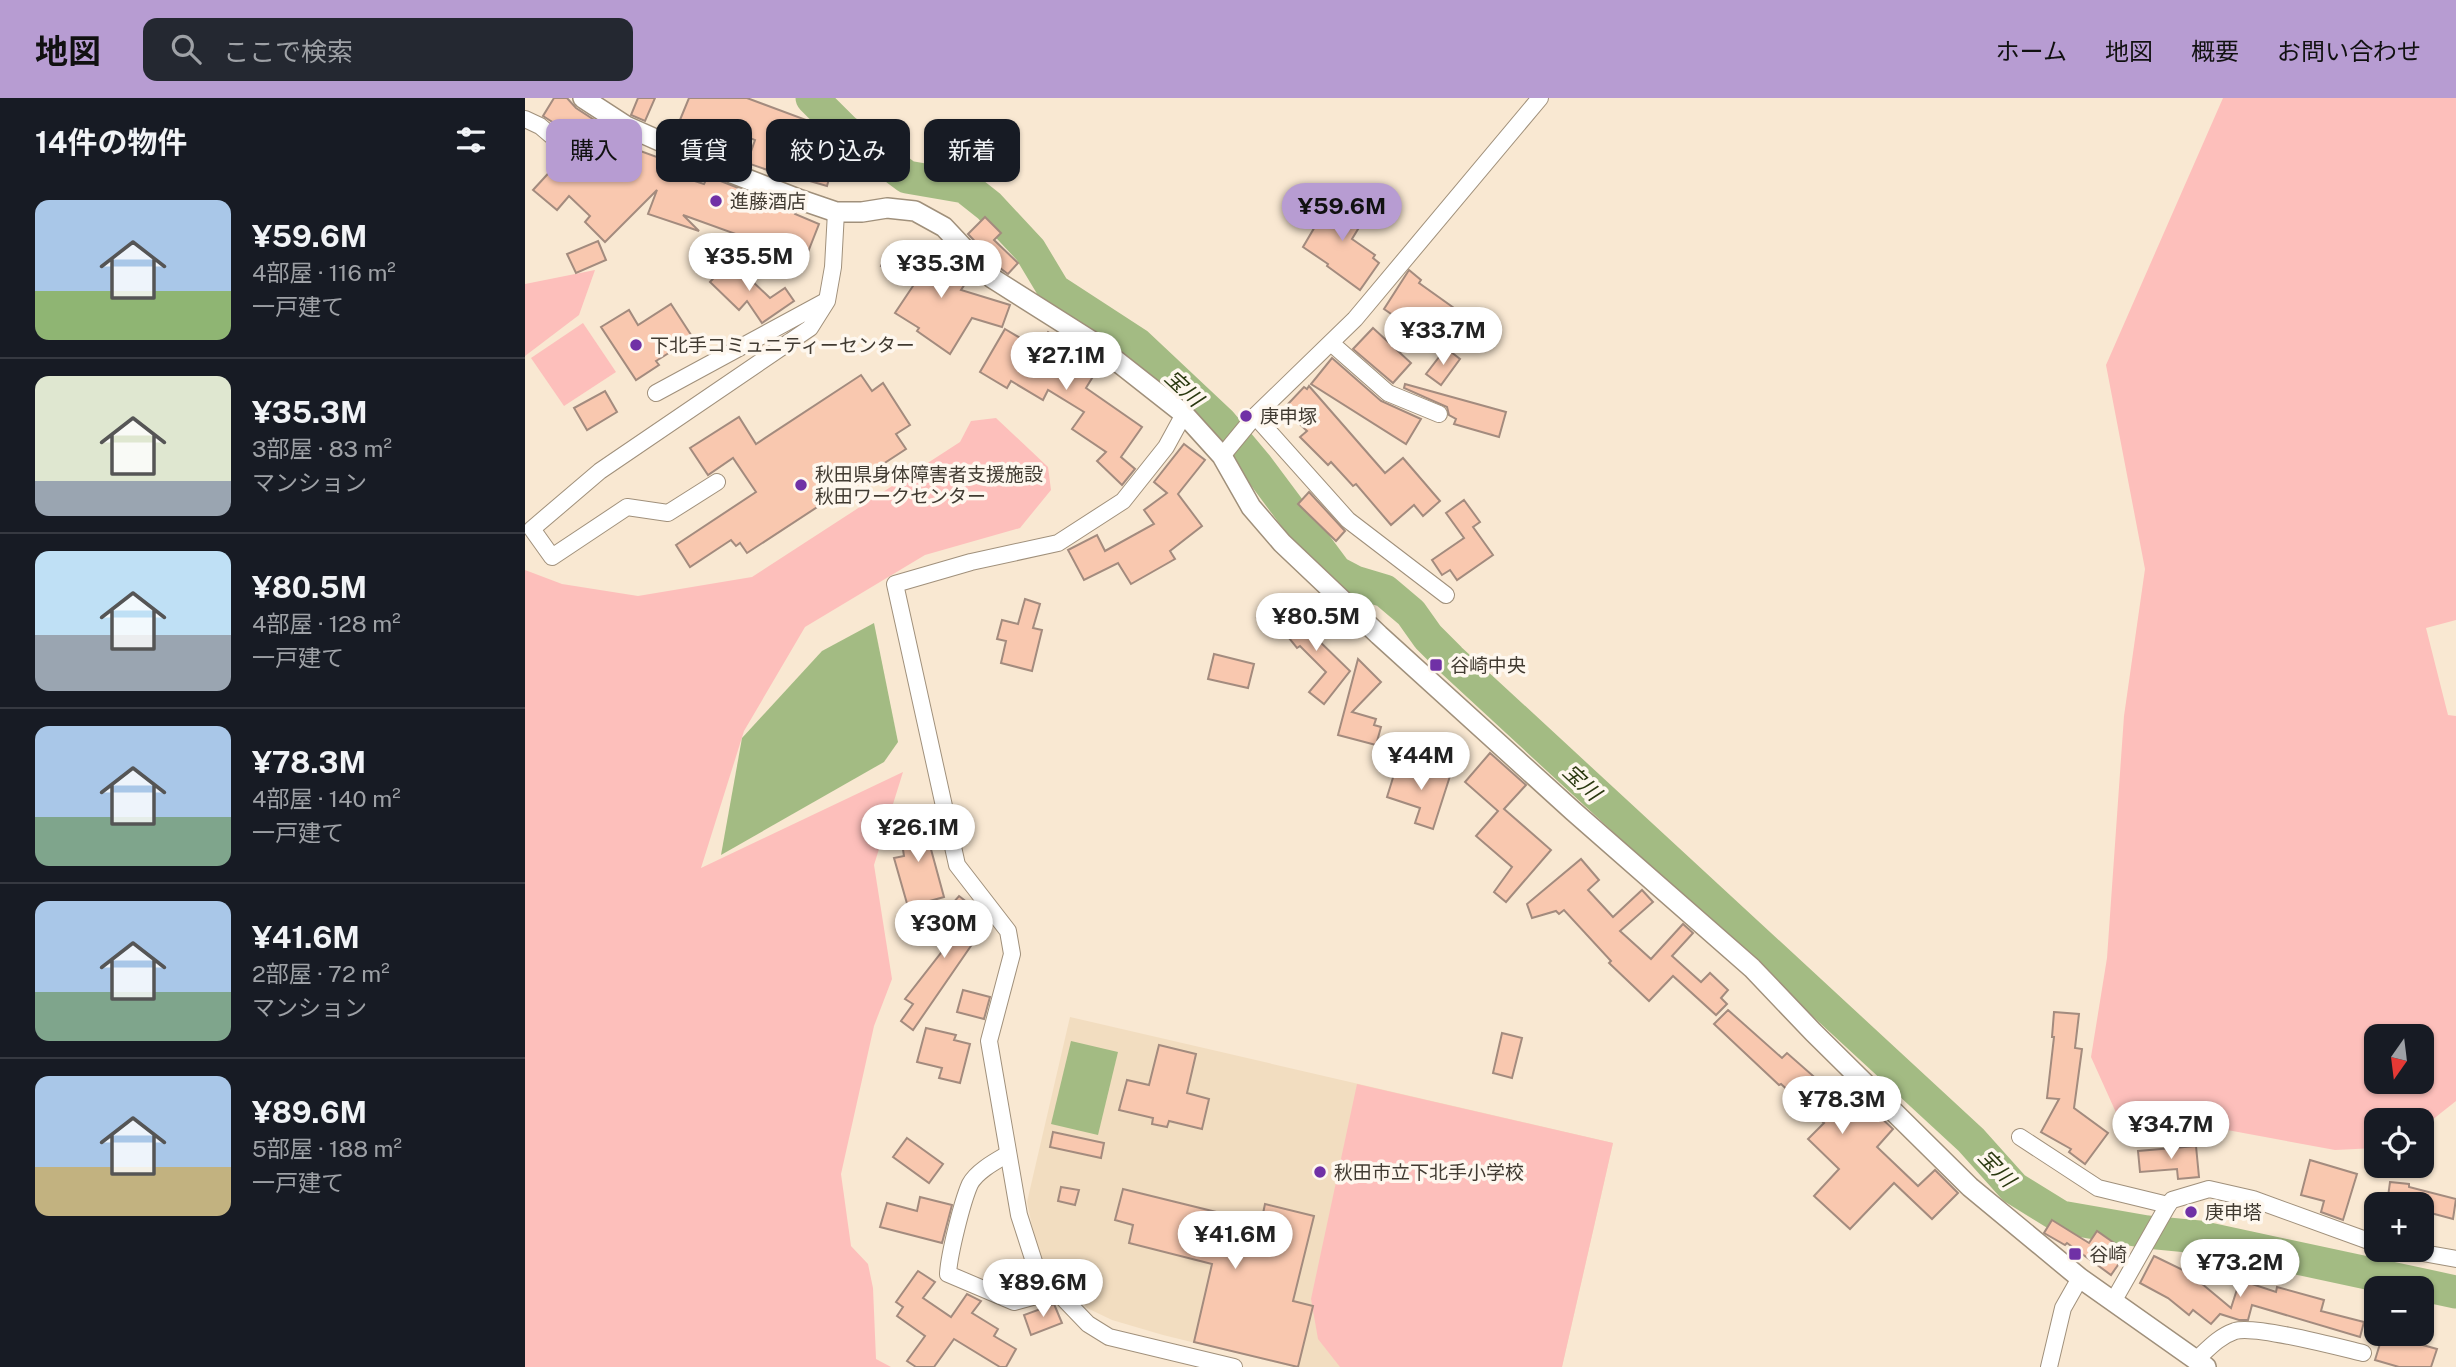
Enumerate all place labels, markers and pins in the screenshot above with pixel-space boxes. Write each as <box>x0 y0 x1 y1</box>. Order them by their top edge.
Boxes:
pin: ¥59.6M <box>1285 184 1399 243</box>
place label: 進藤酒店 <box>730 190 806 212</box>
marker: 進藤酒店 <box>708 193 724 209</box>
pin: ¥35.5M <box>692 234 806 293</box>
pin: ¥35.3M <box>884 240 998 300</box>
pin: ¥33.7M <box>1386 308 1500 367</box>
pin: ¥27.1M <box>1009 332 1123 392</box>
place label: 下北手コミュニティーセンター <box>650 334 915 356</box>
marker: 下北手コミュニティーセンター <box>628 337 644 353</box>
place label: 庚申塚 <box>1260 405 1317 427</box>
marker: 庚申塚 <box>1238 408 1254 424</box>
place label: 秋田県身体障害者支援施設 秋田ワークセンター <box>815 463 1043 507</box>
marker: 秋田県身体障害者支援施設 秋田ワークセンター <box>793 477 809 493</box>
pin: ¥80.5M <box>1259 594 1373 653</box>
place label: 谷崎中央 <box>1450 654 1526 676</box>
marker: 谷崎中央 <box>1428 657 1444 673</box>
pin: ¥44M <box>1380 732 1462 792</box>
pin: ¥26.1M <box>861 804 975 864</box>
pin: ¥30M <box>903 900 985 960</box>
pin: ¥78.3M <box>1785 1076 1899 1136</box>
pin: ¥34.7M <box>2114 1102 2228 1161</box>
place label: 秋田市立下北手小学校 <box>1334 1161 1524 1183</box>
marker: 秋田市立下北手小学校 <box>1312 1164 1328 1180</box>
place label: 庚申塔 <box>2205 1201 2262 1223</box>
marker: 庚申塔 <box>2183 1204 2199 1220</box>
pin: ¥41.6M <box>1178 1212 1292 1271</box>
pin: ¥73.2M <box>2183 1240 2297 1299</box>
place label: 谷崎 <box>2089 1243 2127 1265</box>
marker: 谷崎 <box>2067 1246 2083 1262</box>
pin: ¥89.6M <box>986 1260 1100 1319</box>

